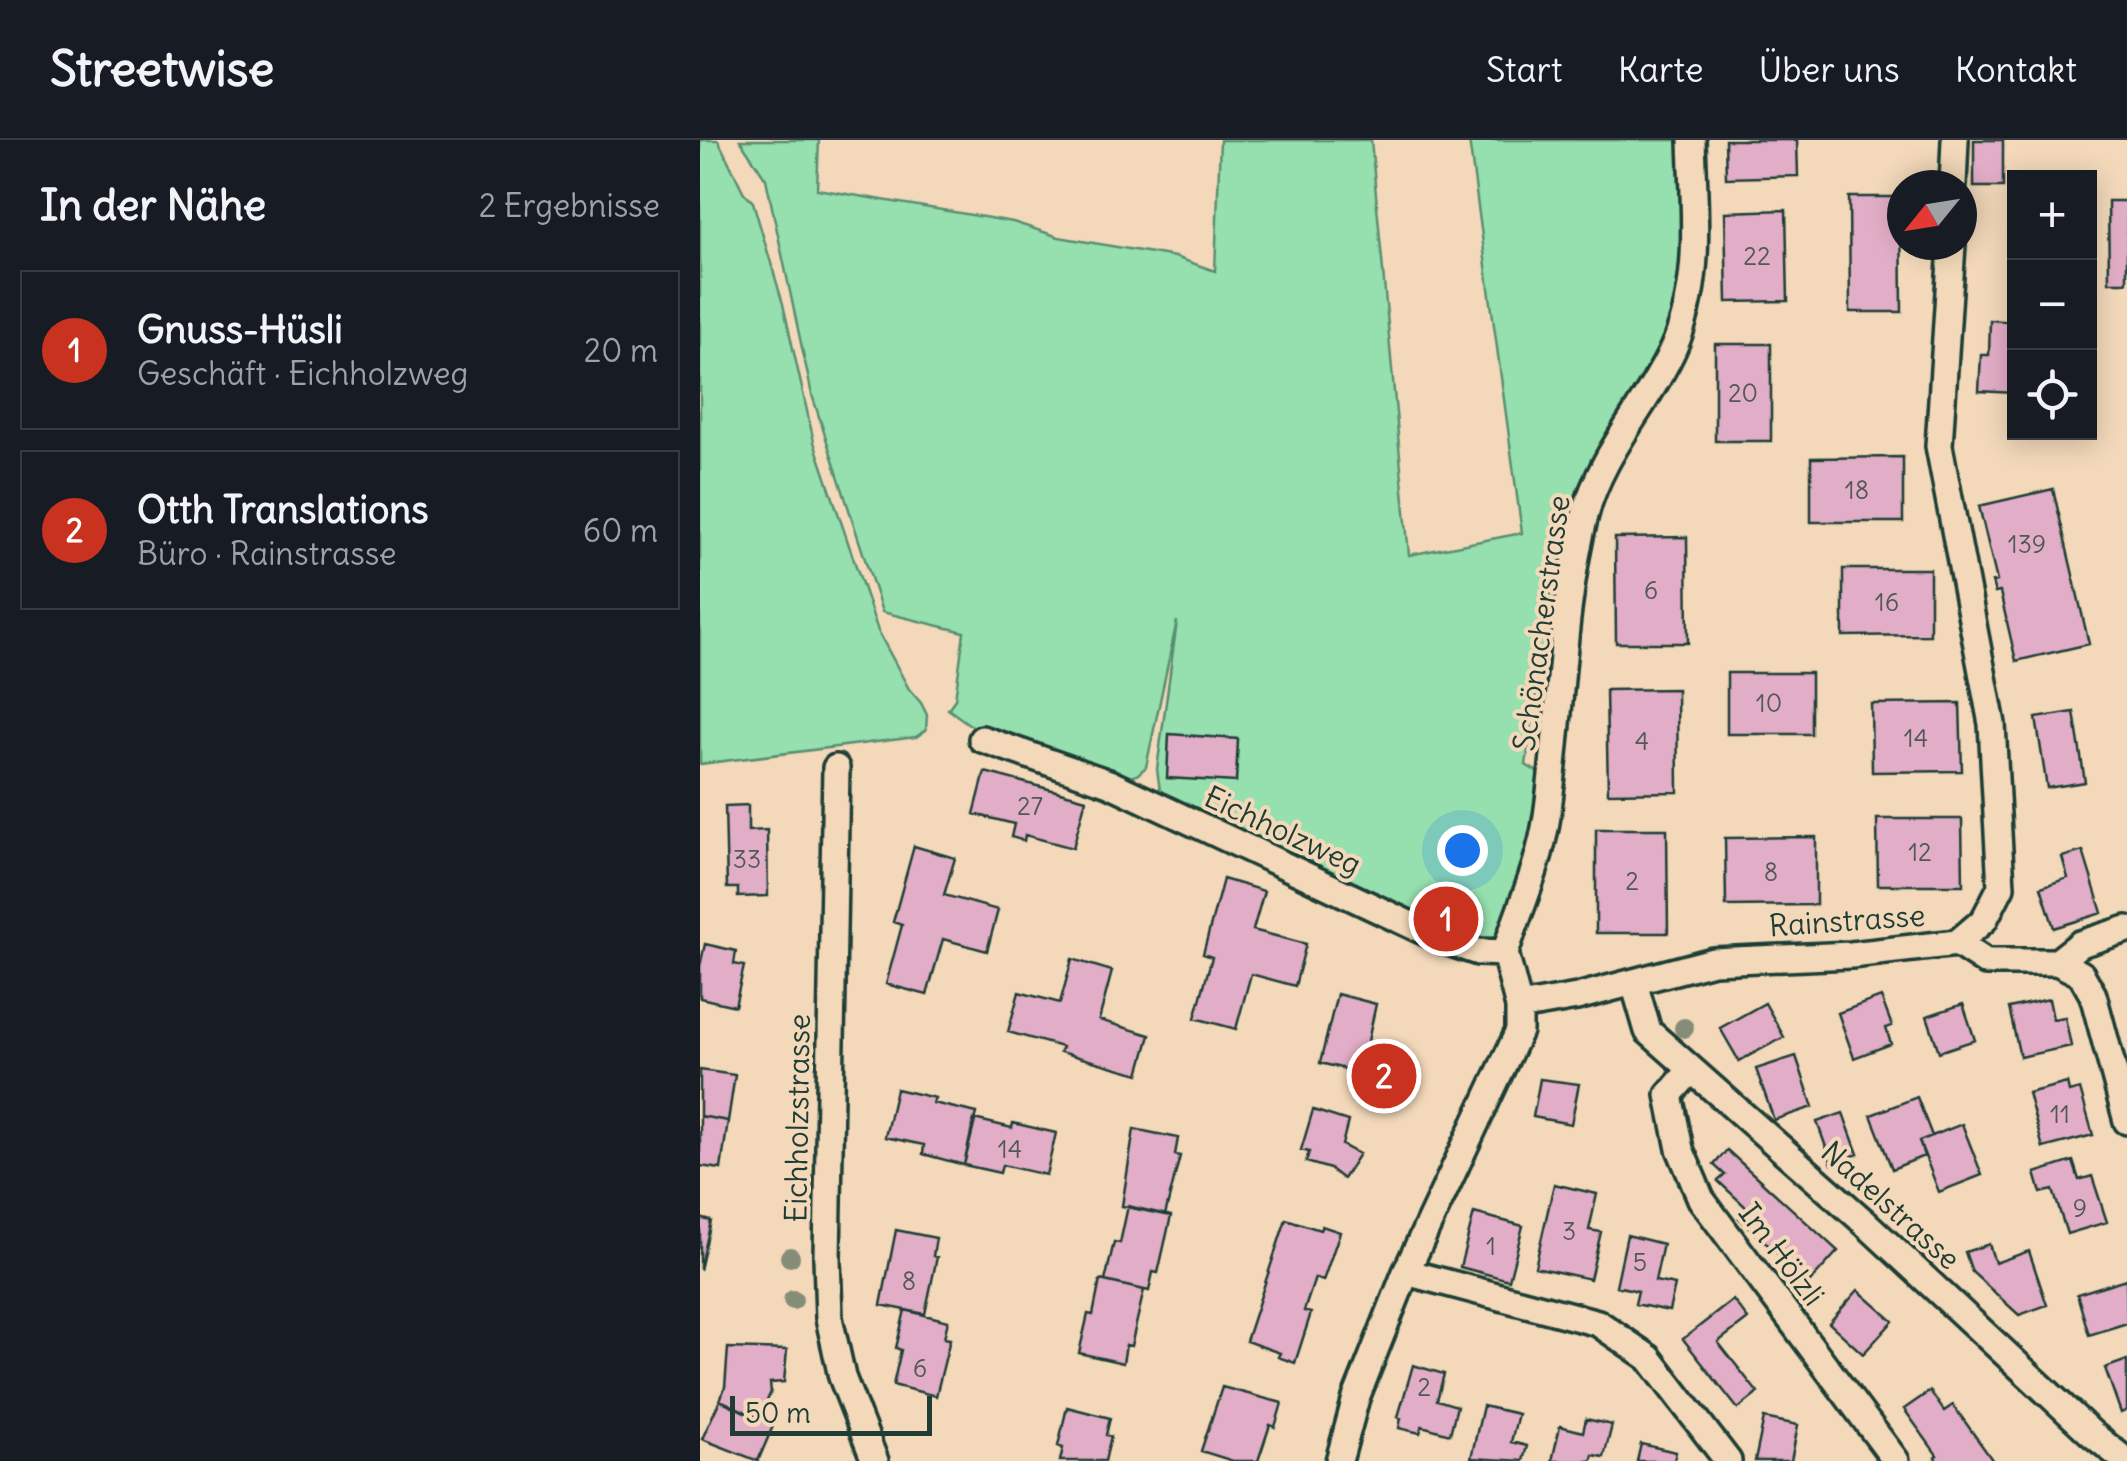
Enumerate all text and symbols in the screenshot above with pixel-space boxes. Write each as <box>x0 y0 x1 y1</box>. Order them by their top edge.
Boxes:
text: Streetwise <box>50 39 274 99</box>
text: Start <box>1486 47 1563 91</box>
text: Karte <box>1618 47 1704 91</box>
text: Über uns <box>1759 47 1900 91</box>
text: Kontakt <box>1955 47 2077 91</box>
north arrow <box>1887 170 1977 260</box>
map controls <box>2007 170 2097 440</box>
button: + <box>2007 170 2097 260</box>
text: In der Nähe <box>40 179 266 231</box>
text: 2 Ergebnisse <box>479 185 660 226</box>
house number: 22 <box>1743 240 1771 272</box>
button: − <box>2007 260 2097 350</box>
text: Gnuss-Hüsli <box>137 306 343 353</box>
text: 1 <box>68 330 81 371</box>
text: 20 m <box>584 330 658 371</box>
button: locate <box>2007 350 2097 440</box>
text: Geschäft · Eichholzweg <box>137 353 468 394</box>
house number: 20 <box>1728 377 1758 409</box>
house number: 18 <box>1845 474 1869 506</box>
text: Otth Translations <box>137 486 429 533</box>
street label: Schönacherstrasse <box>1504 493 1578 753</box>
text: 2 <box>66 510 83 551</box>
text: 60 m <box>583 510 658 551</box>
house number: 139 <box>2008 528 2046 560</box>
text: Büro · Rainstrasse <box>137 533 397 574</box>
house number: 6 <box>1644 574 1658 606</box>
house number: 16 <box>1875 586 1899 618</box>
house number: 10 <box>1756 687 1782 719</box>
house number: 14 <box>1904 722 1928 754</box>
house number: 4 <box>1635 725 1649 757</box>
street label: Eichholzweg <box>1199 777 1367 883</box>
house number: 27 <box>1017 790 1043 822</box>
your location <box>1437 825 1488 876</box>
house number: 12 <box>1908 836 1932 868</box>
house number: 33 <box>733 843 761 875</box>
house number: 8 <box>1764 856 1778 888</box>
house number: 2 <box>1625 865 1639 897</box>
pin: 1 <box>1414 882 1478 956</box>
street label: Rainstrasse <box>1768 896 1926 944</box>
street label: Eichholzstrasse <box>776 1013 818 1223</box>
pin: 2 <box>1352 1038 1416 1114</box>
house number: 11 <box>2050 1098 2070 1130</box>
house number: 14 <box>998 1133 1022 1165</box>
street label: Nadelstrasse <box>1814 1133 1968 1277</box>
house number: 9 <box>2073 1192 2087 1224</box>
street label: Im Hölzli <box>1731 1195 1833 1313</box>
house number: 3 <box>1562 1215 1576 1247</box>
house number: 1 <box>1486 1230 1496 1262</box>
house number: 5 <box>1633 1246 1647 1278</box>
house number: 8 <box>902 1265 916 1297</box>
house number: 6 <box>913 1352 927 1384</box>
house number: 2 <box>1417 1371 1431 1403</box>
scale bar <box>730 1391 932 1436</box>
text: 50 m <box>745 1395 811 1431</box>

